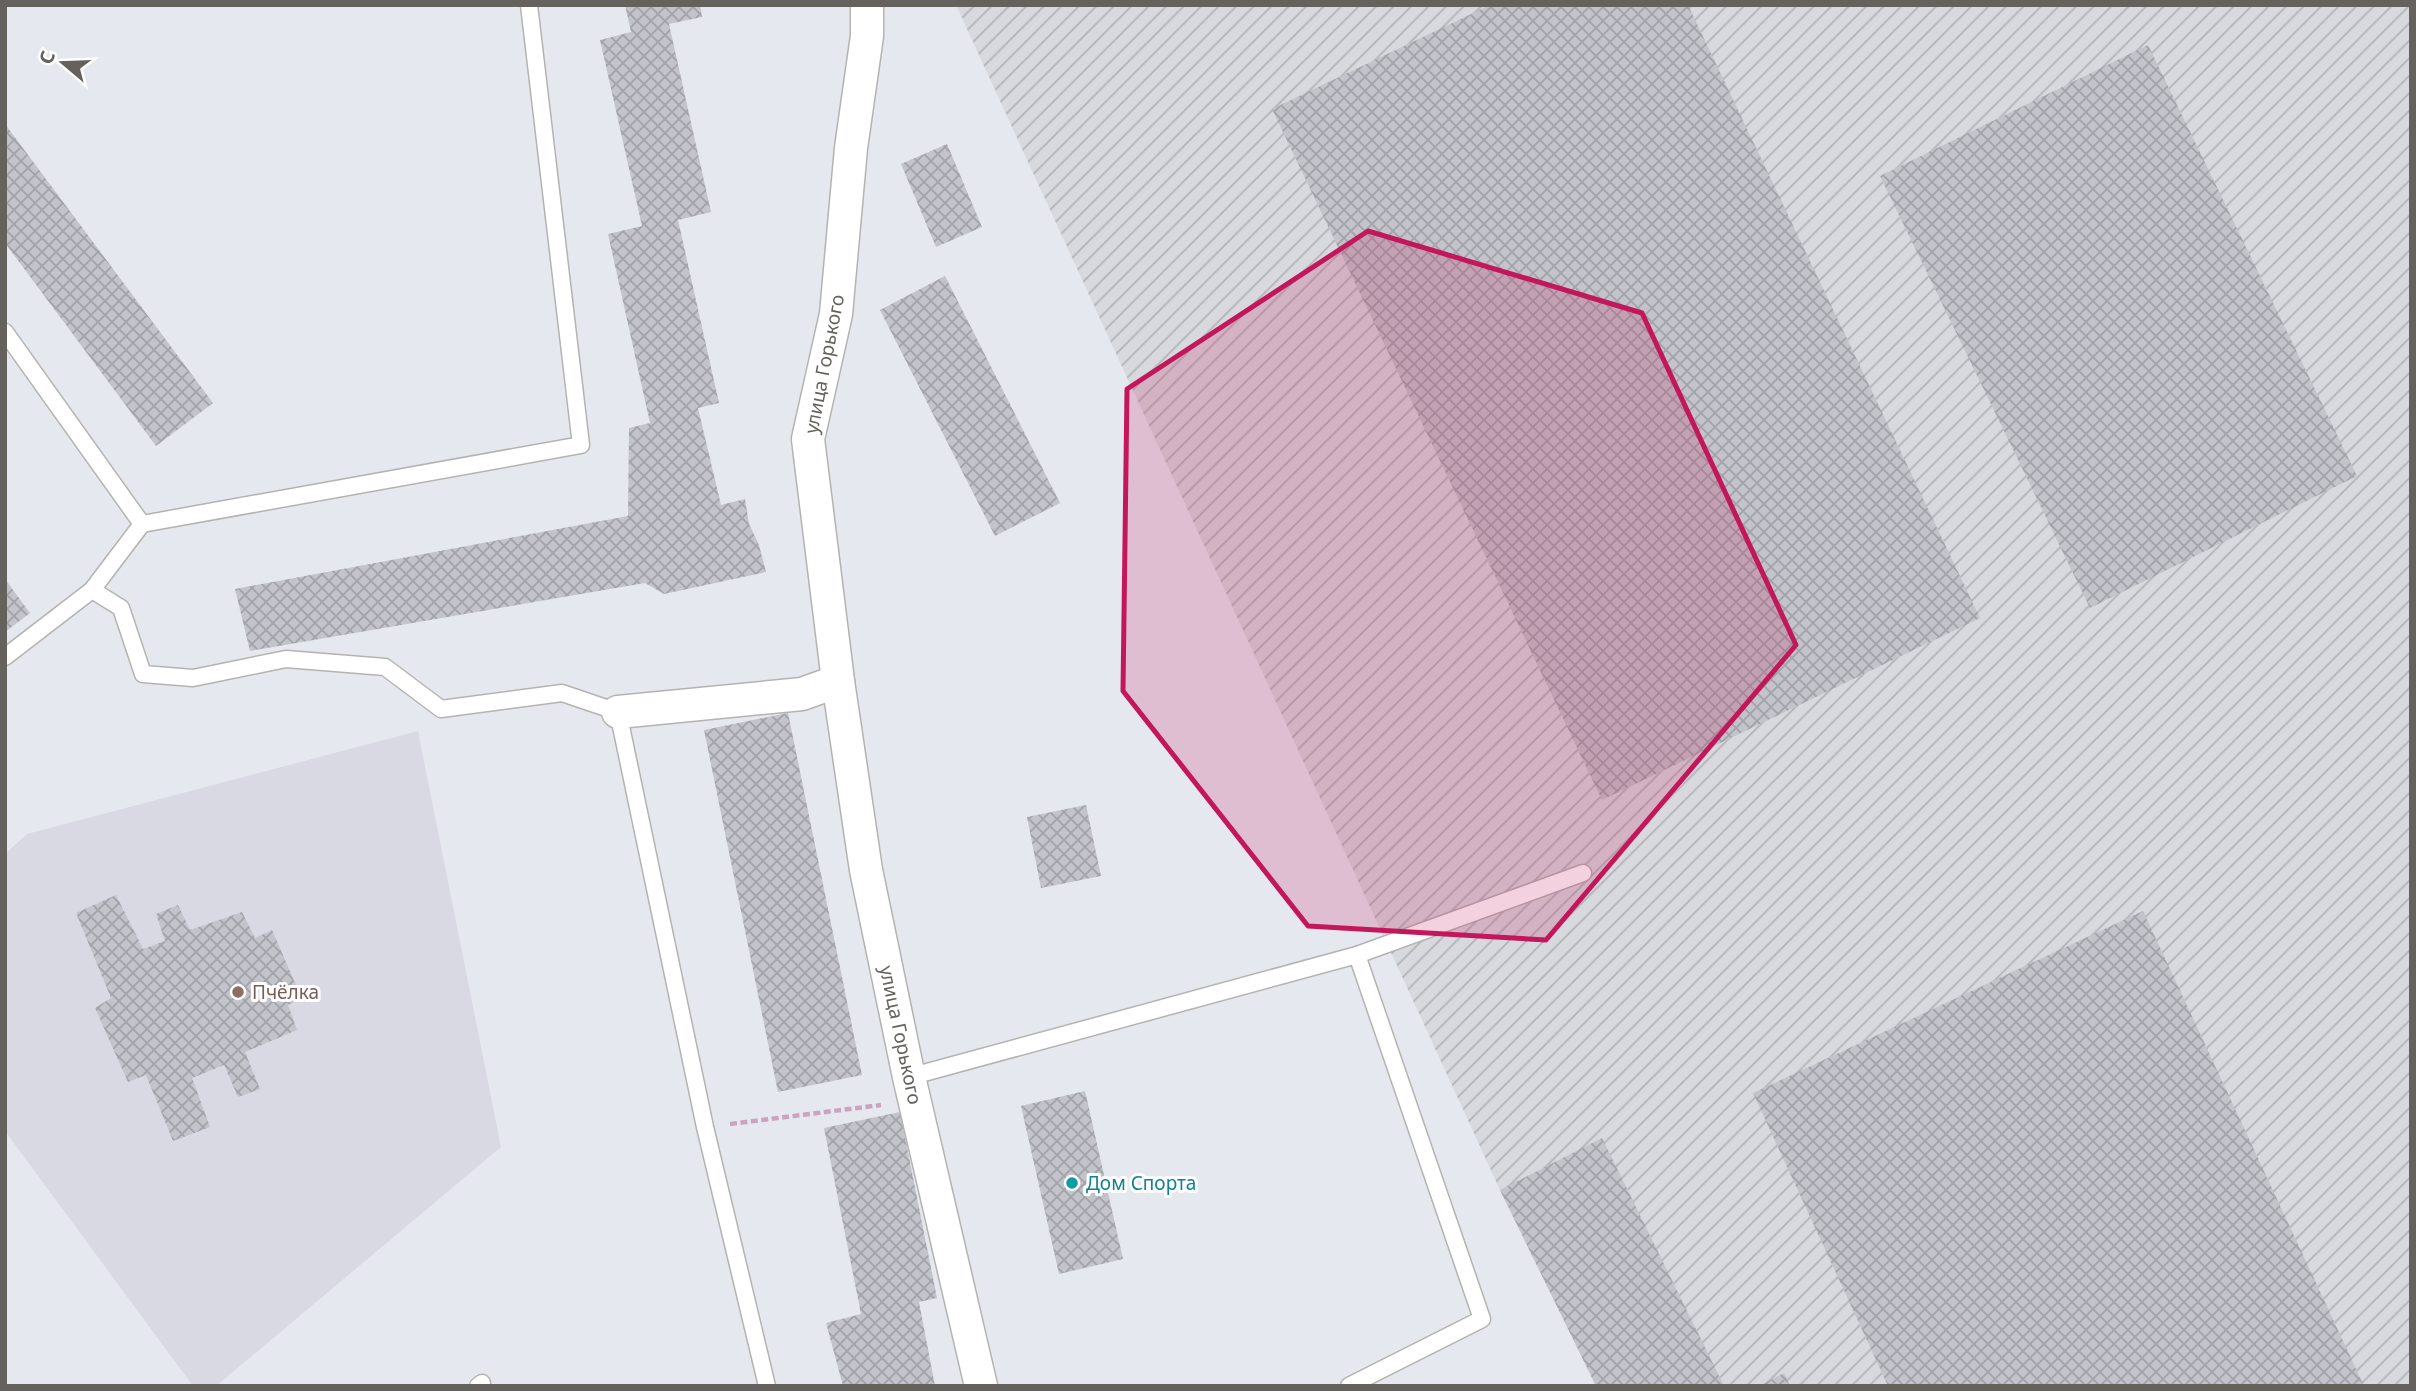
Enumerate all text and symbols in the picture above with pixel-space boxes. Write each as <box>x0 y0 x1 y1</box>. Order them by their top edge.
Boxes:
north arrow <box>28 28 98 98</box>
text: С <box>33 47 61 67</box>
street label: улица Горького <box>798 292 850 436</box>
street label: улица Горького <box>874 963 928 1107</box>
place label: Пчёлка <box>252 979 319 1005</box>
marker: Пчёлка <box>230 984 246 1000</box>
place label: Дом Спорта <box>1086 1170 1196 1196</box>
marker: Дом Спорта <box>1064 1175 1080 1191</box>

